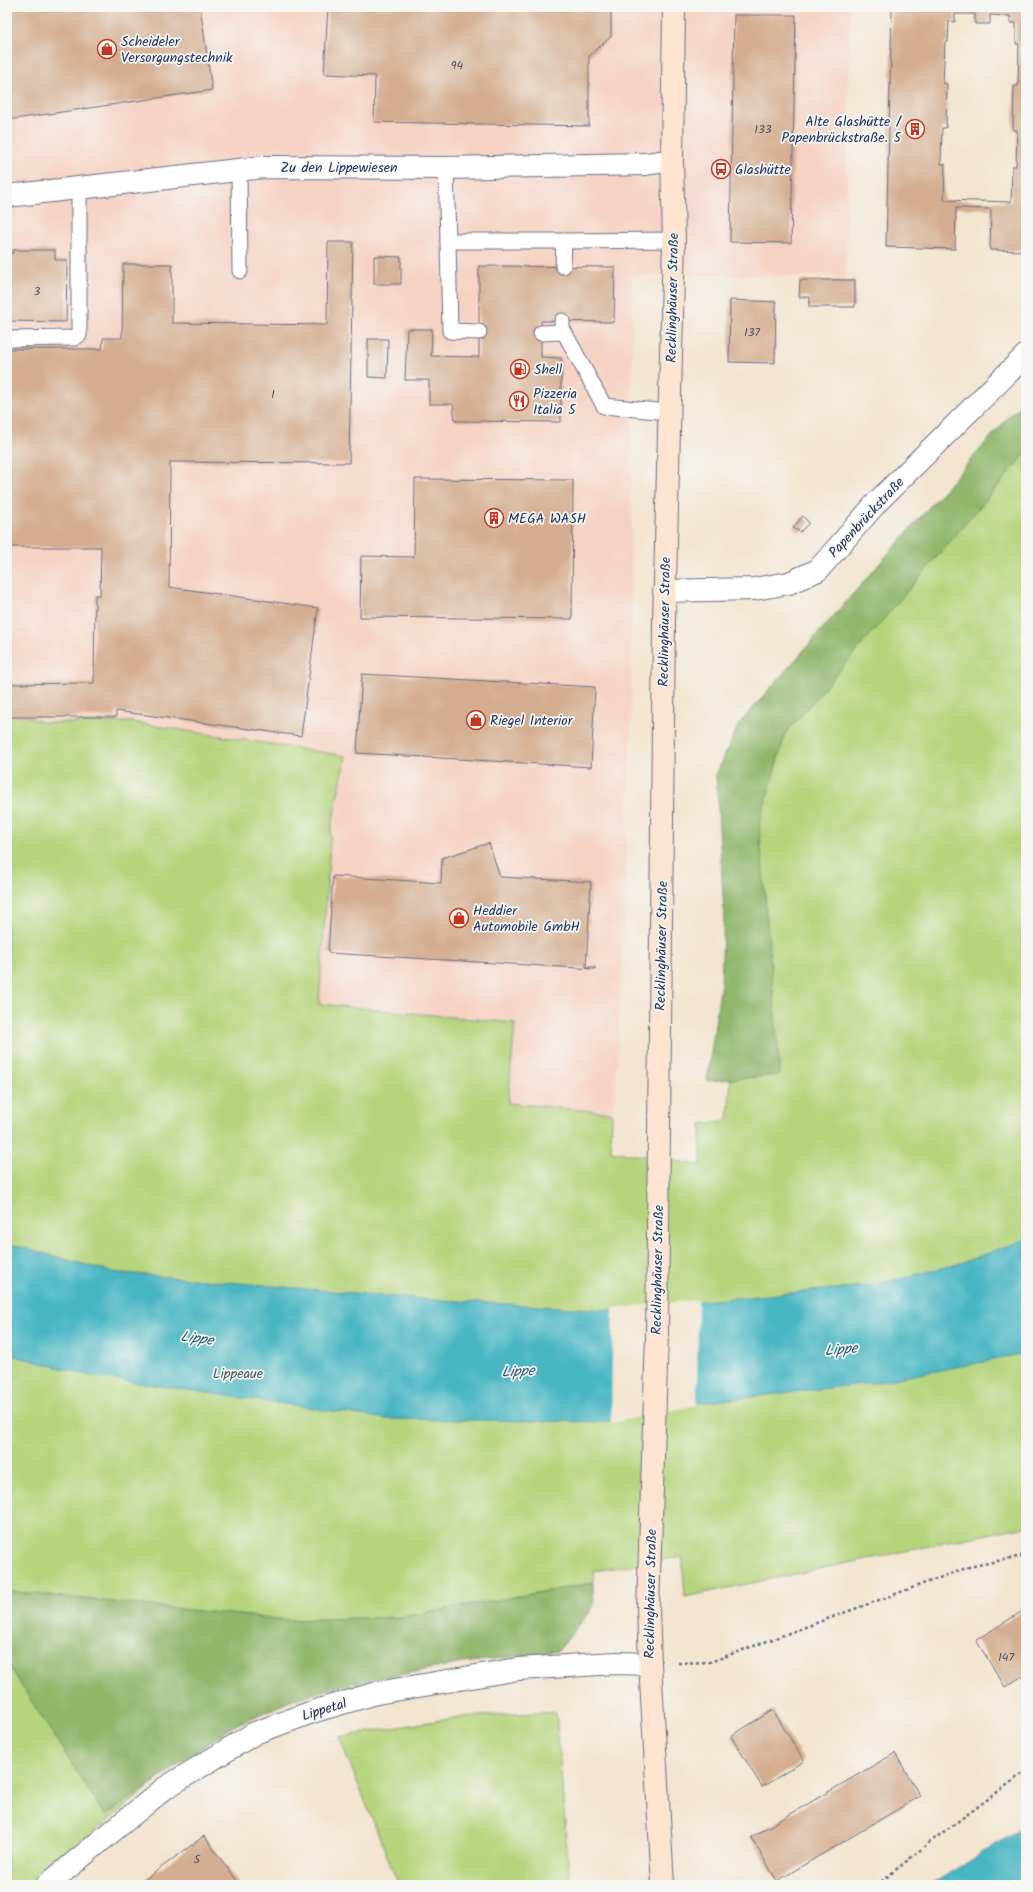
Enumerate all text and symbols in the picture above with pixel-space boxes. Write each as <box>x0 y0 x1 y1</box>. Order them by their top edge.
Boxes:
place label: Scheideler Versorgungstechnik <box>121 31 233 69</box>
shop icon: Scheideler Versorgungstechnik <box>96 38 118 60</box>
house number: 94 <box>451 56 464 75</box>
place label: Alte Glashütte / Papenbrückstraße. 5 <box>781 111 902 149</box>
building icon: Alte Glashütte / Papenbrückstraße. 5 <box>904 118 926 140</box>
house number: 133 <box>754 120 772 139</box>
street label: Zu den Lippewiesen <box>281 157 397 179</box>
bus stop icon: Glashütte <box>710 158 732 180</box>
place label: Glashütte <box>735 159 792 181</box>
street label: Recklinghäuser Straße <box>661 232 685 363</box>
house number: 3 <box>34 282 41 301</box>
house number: 137 <box>744 323 761 342</box>
fuel station icon: Shell <box>509 358 531 380</box>
place label: Shell <box>534 359 563 381</box>
place label: Pizzeria Italia 5 <box>533 383 577 421</box>
house number: 1 <box>271 385 275 404</box>
restaurant icon: Pizzeria Italia 5 <box>508 390 530 412</box>
street label: Papenbrückstraße <box>823 472 910 563</box>
building icon: MEGA WASH <box>483 507 505 529</box>
place label: MEGA WASH <box>508 508 586 530</box>
street label: Recklinghäuser Straße <box>653 556 677 687</box>
shop icon: Riegel Interior <box>465 709 487 731</box>
place label: Riegel Interior <box>490 710 574 732</box>
street label: Recklinghäuser Straße <box>650 880 674 1011</box>
place label: Heddier Automobile GmbH <box>473 900 580 938</box>
shop icon: Heddier Automobile GmbH <box>448 907 470 929</box>
street label: Recklinghäuser Straße <box>646 1204 670 1335</box>
water label: Lippe <box>179 1325 216 1353</box>
water label: Lippe <box>824 1337 860 1363</box>
water label: Lippe <box>501 1359 536 1385</box>
park label: Lippeaue <box>213 1363 264 1385</box>
street label: Recklinghäuser Straße <box>639 1528 663 1659</box>
house number: 147 <box>998 1648 1014 1667</box>
street label: Lippetal <box>299 1693 350 1727</box>
house number: 5 <box>194 1850 202 1869</box>

